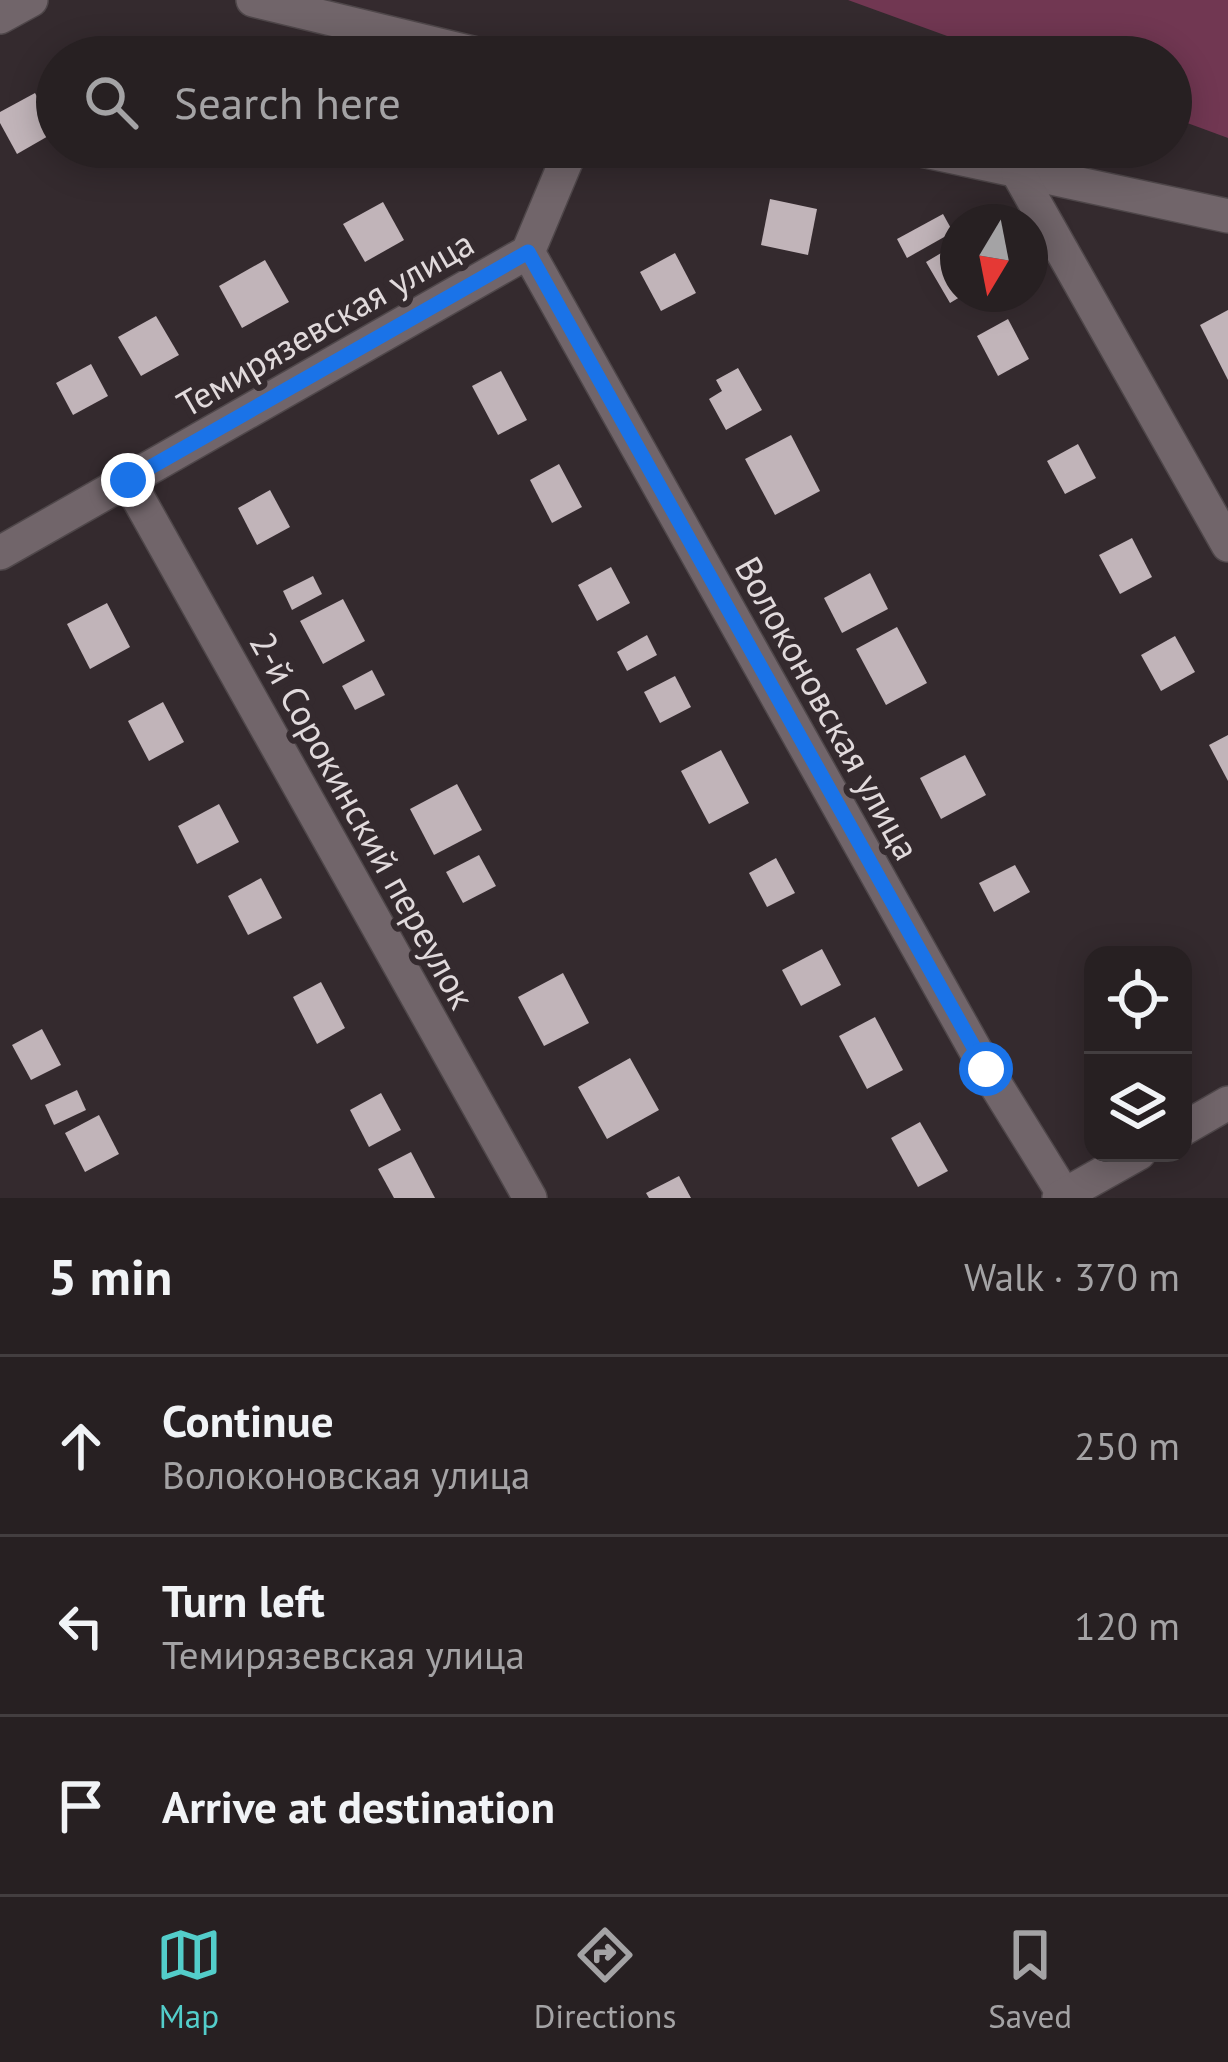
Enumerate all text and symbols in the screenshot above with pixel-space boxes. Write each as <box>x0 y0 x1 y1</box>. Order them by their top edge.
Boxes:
search box <box>36 36 1192 168</box>
icon: search <box>78 69 144 135</box>
text: Search here <box>174 73 401 131</box>
north arrow <box>940 204 1048 312</box>
street label: Темирязевская улица <box>168 219 482 427</box>
route end <box>101 453 155 507</box>
street label: Волоконовская улица <box>725 548 931 868</box>
street label: 2-й Сорокинский переулок <box>240 623 486 1017</box>
map controls <box>1084 946 1192 1162</box>
button: locate <box>1084 946 1192 1054</box>
route start <box>959 1042 1013 1096</box>
button: layers <box>1084 1054 1192 1162</box>
text: 5 min <box>48 1243 172 1309</box>
text: Walk · 370 m <box>964 1251 1180 1302</box>
text: Continue <box>162 1391 334 1449</box>
icon: ahead <box>48 1413 114 1479</box>
text: 250 m <box>1074 1420 1180 1471</box>
text: Волоконовская улица <box>162 1449 530 1500</box>
text: Turn left <box>162 1571 325 1629</box>
icon: left <box>48 1593 114 1659</box>
text: 120 m <box>1074 1600 1180 1651</box>
text: Темирязевская улица <box>162 1629 525 1680</box>
icon: arrive <box>48 1773 114 1839</box>
text: Arrive at destination <box>162 1777 555 1835</box>
tab: Map <box>156 1922 222 2037</box>
tab: Directions <box>534 1922 676 2037</box>
tab: Saved <box>988 1922 1072 2037</box>

